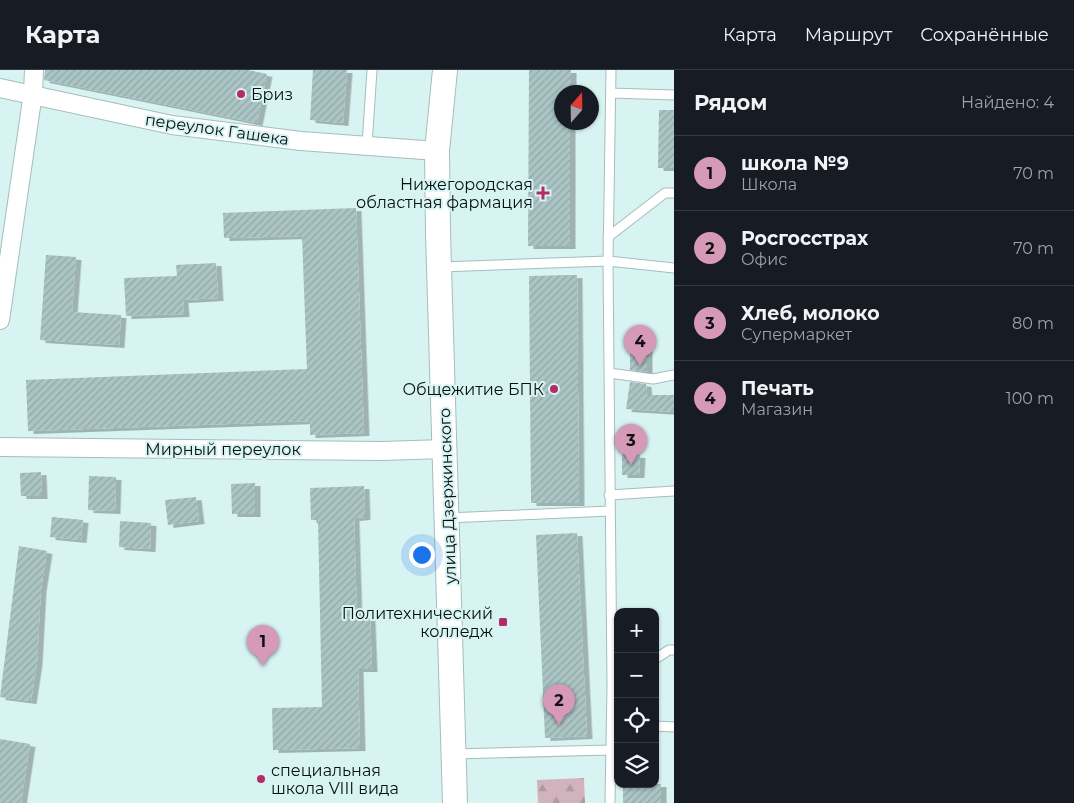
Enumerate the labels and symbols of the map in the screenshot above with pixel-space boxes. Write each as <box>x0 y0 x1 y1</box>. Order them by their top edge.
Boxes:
place label: Бриз <box>251 85 293 104</box>
north arrow <box>554 85 599 130</box>
marker: Бриз <box>235 88 247 100</box>
street label: переулок Гашека <box>144 110 290 149</box>
place label: Нижегородская областная фармация <box>356 175 533 212</box>
marker: Нижегородская областная фармация <box>537 187 549 199</box>
pin: 4 <box>624 325 656 366</box>
place label: Общежитие БПК <box>402 380 544 399</box>
marker: Общежитие БПК <box>548 383 560 395</box>
street label: улица Дзержинского <box>435 407 460 586</box>
pin: 3 <box>615 424 647 465</box>
street label: Мирный переулок <box>145 440 301 459</box>
your location <box>409 542 435 568</box>
place label: Политехнический колледж <box>342 604 493 641</box>
marker: Политехнический колледж <box>497 616 509 628</box>
pin: 1 <box>247 625 279 666</box>
pin: 2 <box>543 684 575 725</box>
place label: специальная школа VIII вида <box>271 761 399 798</box>
marker: специальная школа VIII вида <box>255 773 267 785</box>

